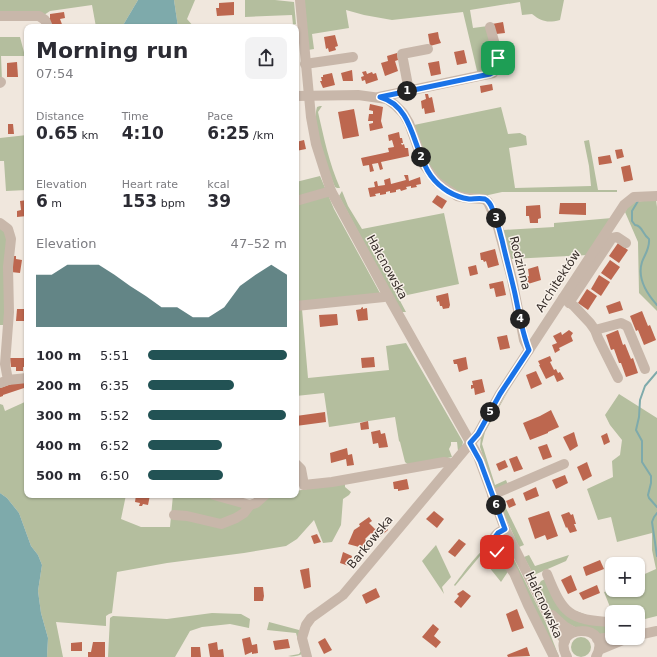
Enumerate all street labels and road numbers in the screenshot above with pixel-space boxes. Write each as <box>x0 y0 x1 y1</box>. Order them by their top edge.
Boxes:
street label: Hałcnowska <box>364 232 410 302</box>
street label: Rodzinna <box>507 235 533 291</box>
street label: Architektów <box>533 247 583 315</box>
street label: Barkowska <box>344 513 396 571</box>
street label: Hałcnowska <box>523 570 565 640</box>

